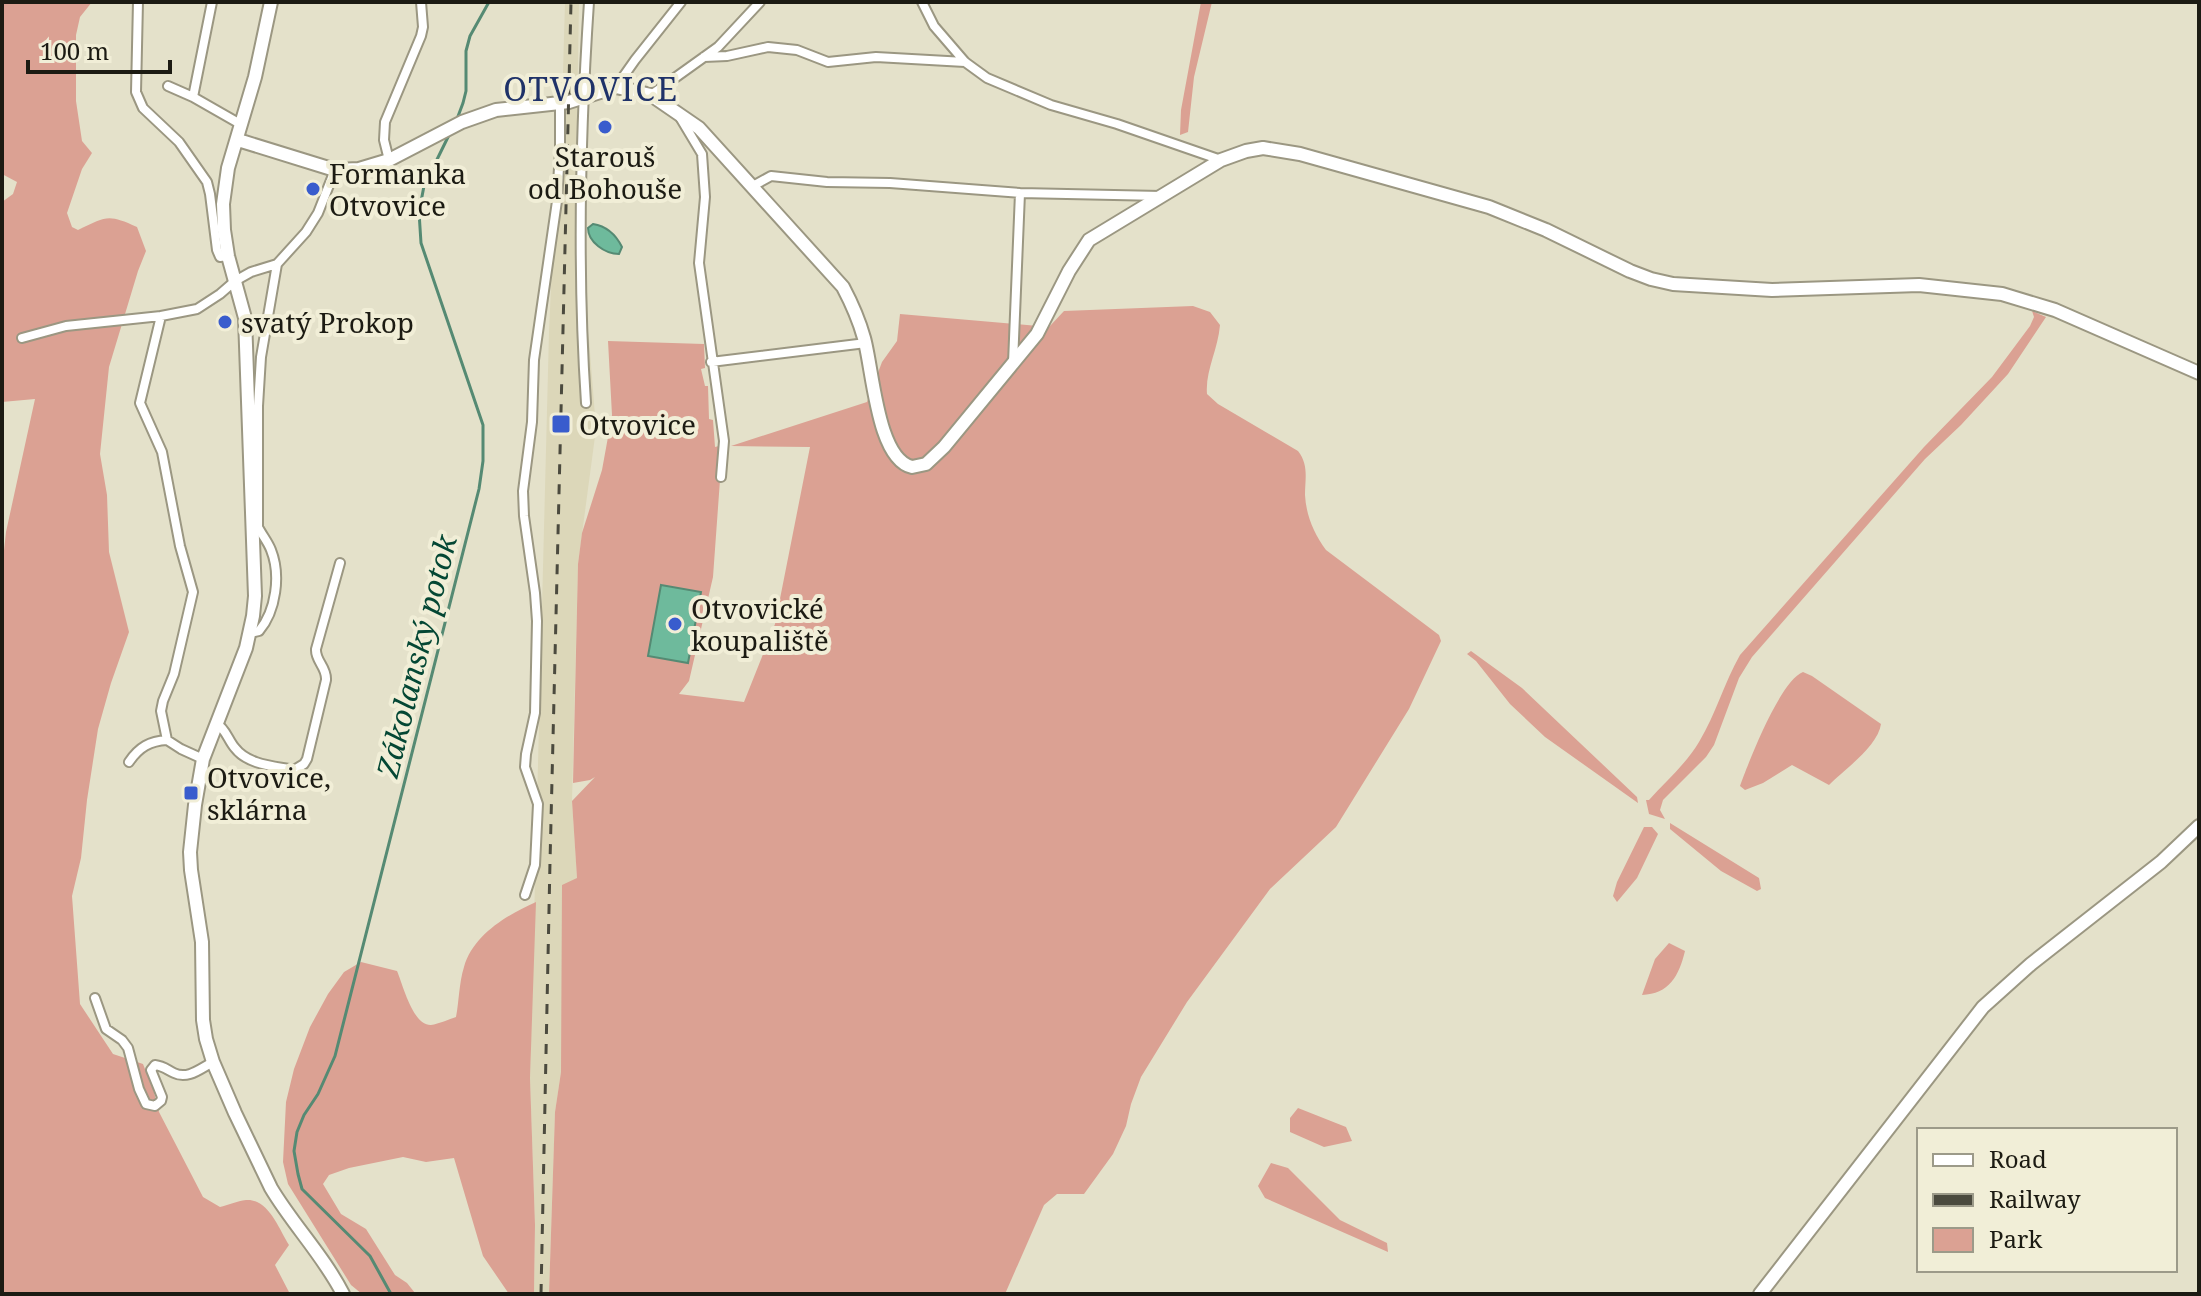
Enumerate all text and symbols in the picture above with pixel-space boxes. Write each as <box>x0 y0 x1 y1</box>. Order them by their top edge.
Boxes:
scale bar <box>28 24 170 74</box>
text: 100 m <box>40 34 109 67</box>
district label: OTVOVICE <box>503 67 679 110</box>
marker: Starouš od Bohouše <box>596 118 614 136</box>
place label: Starouš od Bohouše <box>528 137 682 207</box>
place label: Formanka Otvovice <box>329 154 466 224</box>
marker: Formanka Otvovice <box>304 180 322 198</box>
place label: svatý Prokop <box>241 303 414 341</box>
marker: svatý Prokop <box>216 313 234 331</box>
place label: Otvovice <box>579 405 696 443</box>
marker: Otvovice <box>550 413 572 435</box>
water label: Zákolanský potok <box>366 530 466 782</box>
place label: Otvovické koupaliště <box>691 589 829 659</box>
marker: Otvovické koupaliště <box>666 615 684 633</box>
place label: Otvovice, sklárna <box>207 758 331 828</box>
marker: Otvovice, sklárna <box>182 784 200 802</box>
legend <box>1917 1128 2177 1272</box>
text: Road <box>1989 1142 2047 1175</box>
text: Railway <box>1989 1182 2081 1215</box>
text: Park <box>1989 1222 2043 1255</box>

